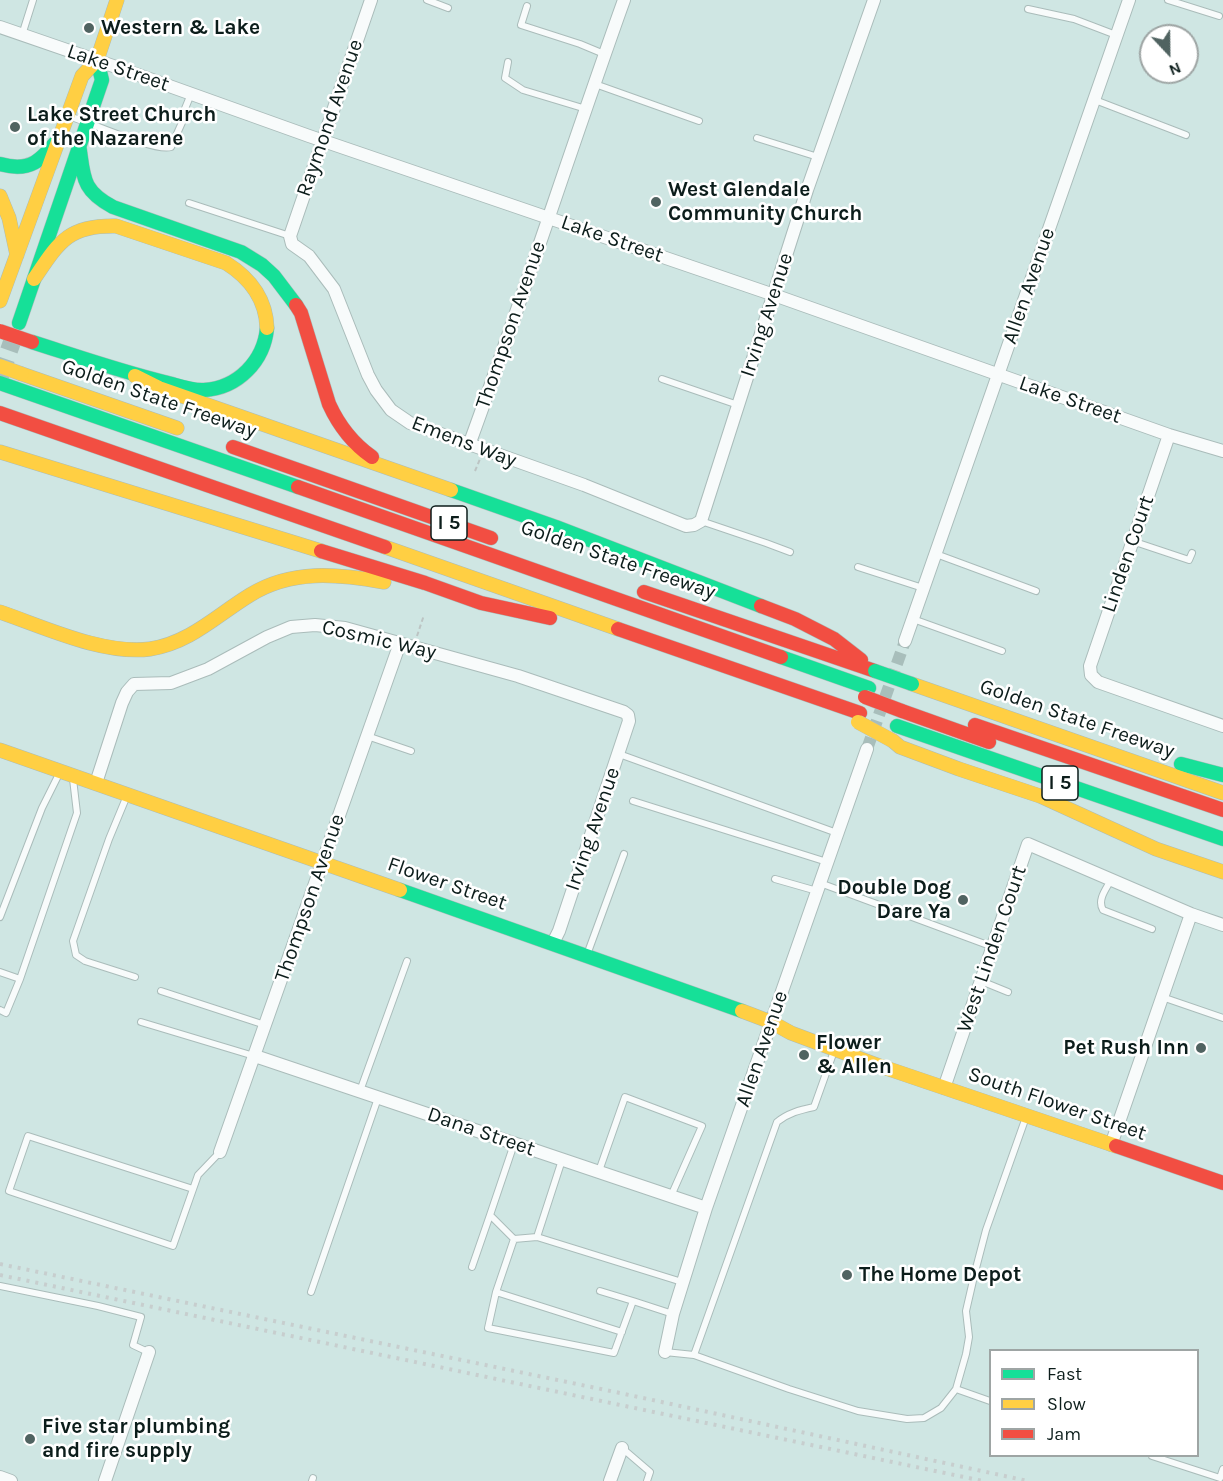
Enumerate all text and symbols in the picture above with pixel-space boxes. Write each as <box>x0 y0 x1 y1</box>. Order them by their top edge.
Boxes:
place label: Western & Lake <box>101 15 260 41</box>
marker: Western & Lake <box>82 21 96 35</box>
north arrow <box>1139 24 1199 84</box>
street label: Raymond Avenue <box>291 36 369 200</box>
street label: Lake Street <box>63 39 173 97</box>
text: N <box>1166 58 1184 80</box>
place label: Lake Street Church of the Nazarene <box>27 102 216 152</box>
marker: Lake Street Church of the Nazarene <box>8 120 22 134</box>
place label: West Glendale Community Church <box>668 177 862 227</box>
marker: West Glendale Community Church <box>649 195 663 209</box>
street label: Lake Street <box>557 210 667 268</box>
street label: Allen Avenue <box>997 225 1061 347</box>
street label: Thompson Avenue <box>470 238 552 412</box>
street label: Irving Avenue <box>735 250 799 380</box>
street label: Golden State Freeway <box>58 354 260 444</box>
street label: Lake Street <box>1015 371 1125 429</box>
street label: Emens Way <box>408 410 520 474</box>
street label: Linden Court <box>1096 492 1160 616</box>
road number: I 5 <box>431 506 467 540</box>
street label: Golden State Freeway <box>517 515 719 605</box>
street label: Cosmic Way <box>319 615 439 665</box>
street label: Golden State Freeway <box>976 674 1178 764</box>
street label: Irving Avenue <box>560 764 626 894</box>
road number: I 5 <box>1042 766 1078 800</box>
street label: Thompson Avenue <box>269 811 351 985</box>
street label: Flower Street <box>384 852 510 916</box>
street label: West Linden Court <box>952 862 1032 1036</box>
place label: Double Dog Dare Ya <box>837 875 951 925</box>
marker: Double Dog Dare Ya <box>956 893 970 907</box>
street label: Allen Avenue <box>730 988 794 1110</box>
place label: Flower & Allen <box>816 1030 892 1080</box>
place label: Pet Rush Inn <box>1063 1035 1189 1061</box>
marker: Pet Rush Inn <box>1194 1041 1208 1055</box>
marker: Flower & Allen <box>797 1048 811 1062</box>
street label: South Flower Street <box>964 1062 1150 1146</box>
street label: Dana Street <box>424 1102 538 1162</box>
place label: The Home Depot <box>859 1262 1021 1288</box>
marker: The Home Depot <box>840 1268 854 1282</box>
legend <box>989 1349 1199 1457</box>
text: Fast <box>1047 1363 1082 1385</box>
text: Slow <box>1047 1393 1086 1415</box>
place label: Five star plumbing and fire supply <box>42 1414 230 1464</box>
text: Jam <box>1047 1423 1081 1445</box>
marker: Five star plumbing and fire supply <box>23 1432 37 1446</box>

